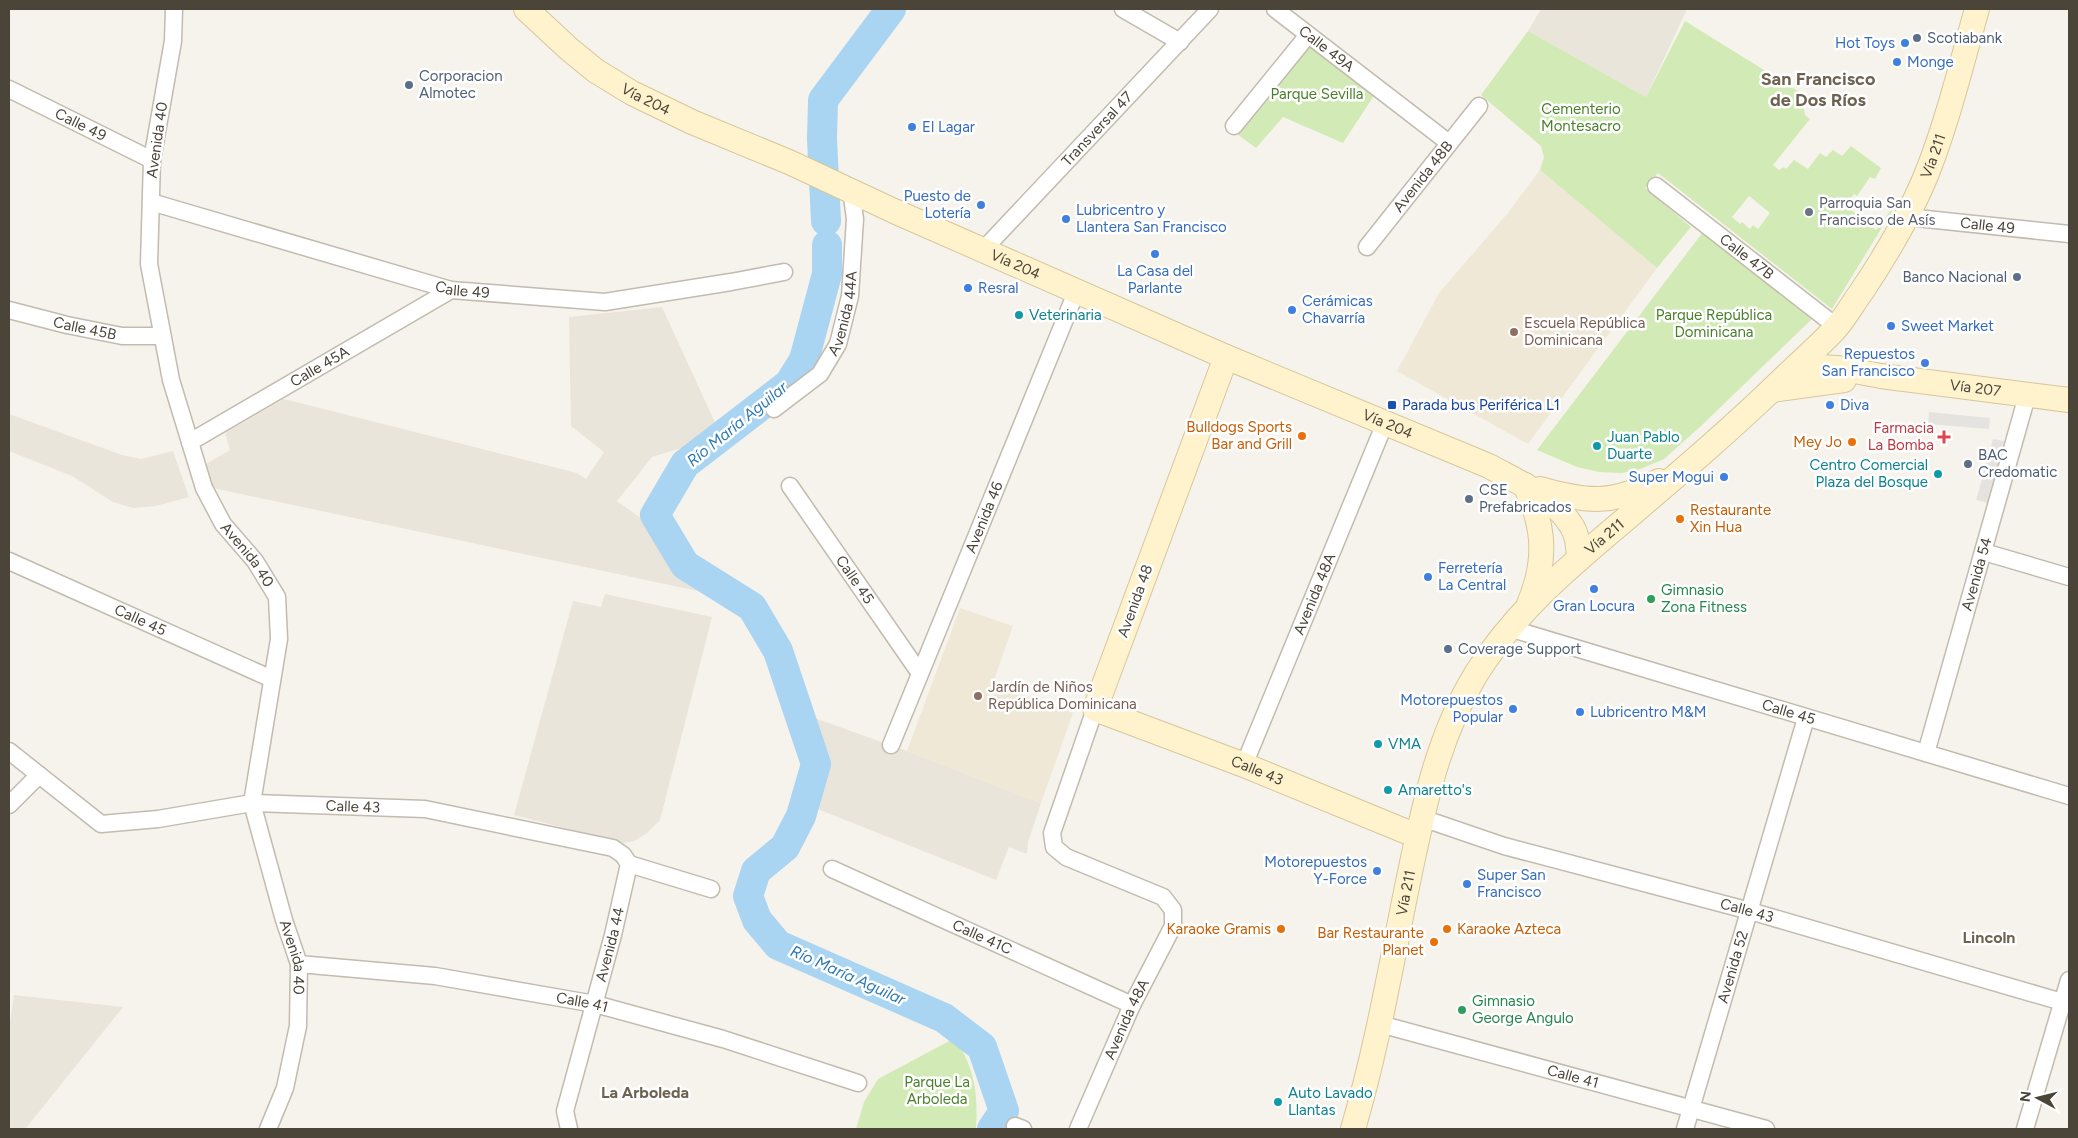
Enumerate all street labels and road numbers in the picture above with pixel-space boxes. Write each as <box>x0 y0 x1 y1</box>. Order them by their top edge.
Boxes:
street label: Calle 49A <box>1295 22 1358 76</box>
street label: Vía 204 <box>618 80 673 119</box>
street label: Transversal 47 <box>1058 88 1136 170</box>
street label: Avenida 40 <box>143 101 171 179</box>
street label: Calle 49 <box>52 104 109 145</box>
street label: Vía 211 <box>1917 131 1950 181</box>
street label: Avenida 48B <box>1389 137 1457 216</box>
street label: Calle 49 <box>1959 214 2016 237</box>
street label: Calle 47B <box>1716 230 1777 283</box>
street label: Vía 204 <box>988 246 1043 283</box>
street label: Avenida 44A <box>824 270 861 359</box>
street label: Calle 49 <box>433 277 490 302</box>
street label: Calle 45B <box>51 313 118 344</box>
street label: Calle 45A <box>287 342 352 391</box>
street label: Vía 207 <box>1949 376 2002 400</box>
street label: Vía 204 <box>1360 406 1416 442</box>
street label: Avenida 46 <box>961 478 1007 556</box>
street label: Vía 211 <box>1581 515 1628 559</box>
street label: Avenida 40 <box>217 519 278 590</box>
street label: Avenida 54 <box>1958 535 1996 613</box>
street label: Avenida 48A <box>1290 551 1339 637</box>
street label: Calle 45 <box>832 552 878 607</box>
street label: Avenida 48 <box>1113 562 1157 640</box>
street label: Calle 45 <box>112 600 169 639</box>
street label: Calle 45 <box>1760 695 1818 728</box>
street label: Calle 43 <box>1229 752 1286 789</box>
street label: Calle 43 <box>325 797 380 816</box>
street label: Vía 211 <box>1392 869 1419 917</box>
street label: Calle 43 <box>1718 895 1776 926</box>
street label: Avenida 44 <box>592 905 628 984</box>
street label: Calle 41C <box>950 916 1015 958</box>
street label: Avenida 40 <box>276 917 308 995</box>
street label: Avenida 52 <box>1714 928 1752 1005</box>
street label: Avenida 48A <box>1100 976 1153 1062</box>
street label: Calle 41 <box>555 988 610 1016</box>
street label: Calle 41 <box>1545 1061 1601 1092</box>

